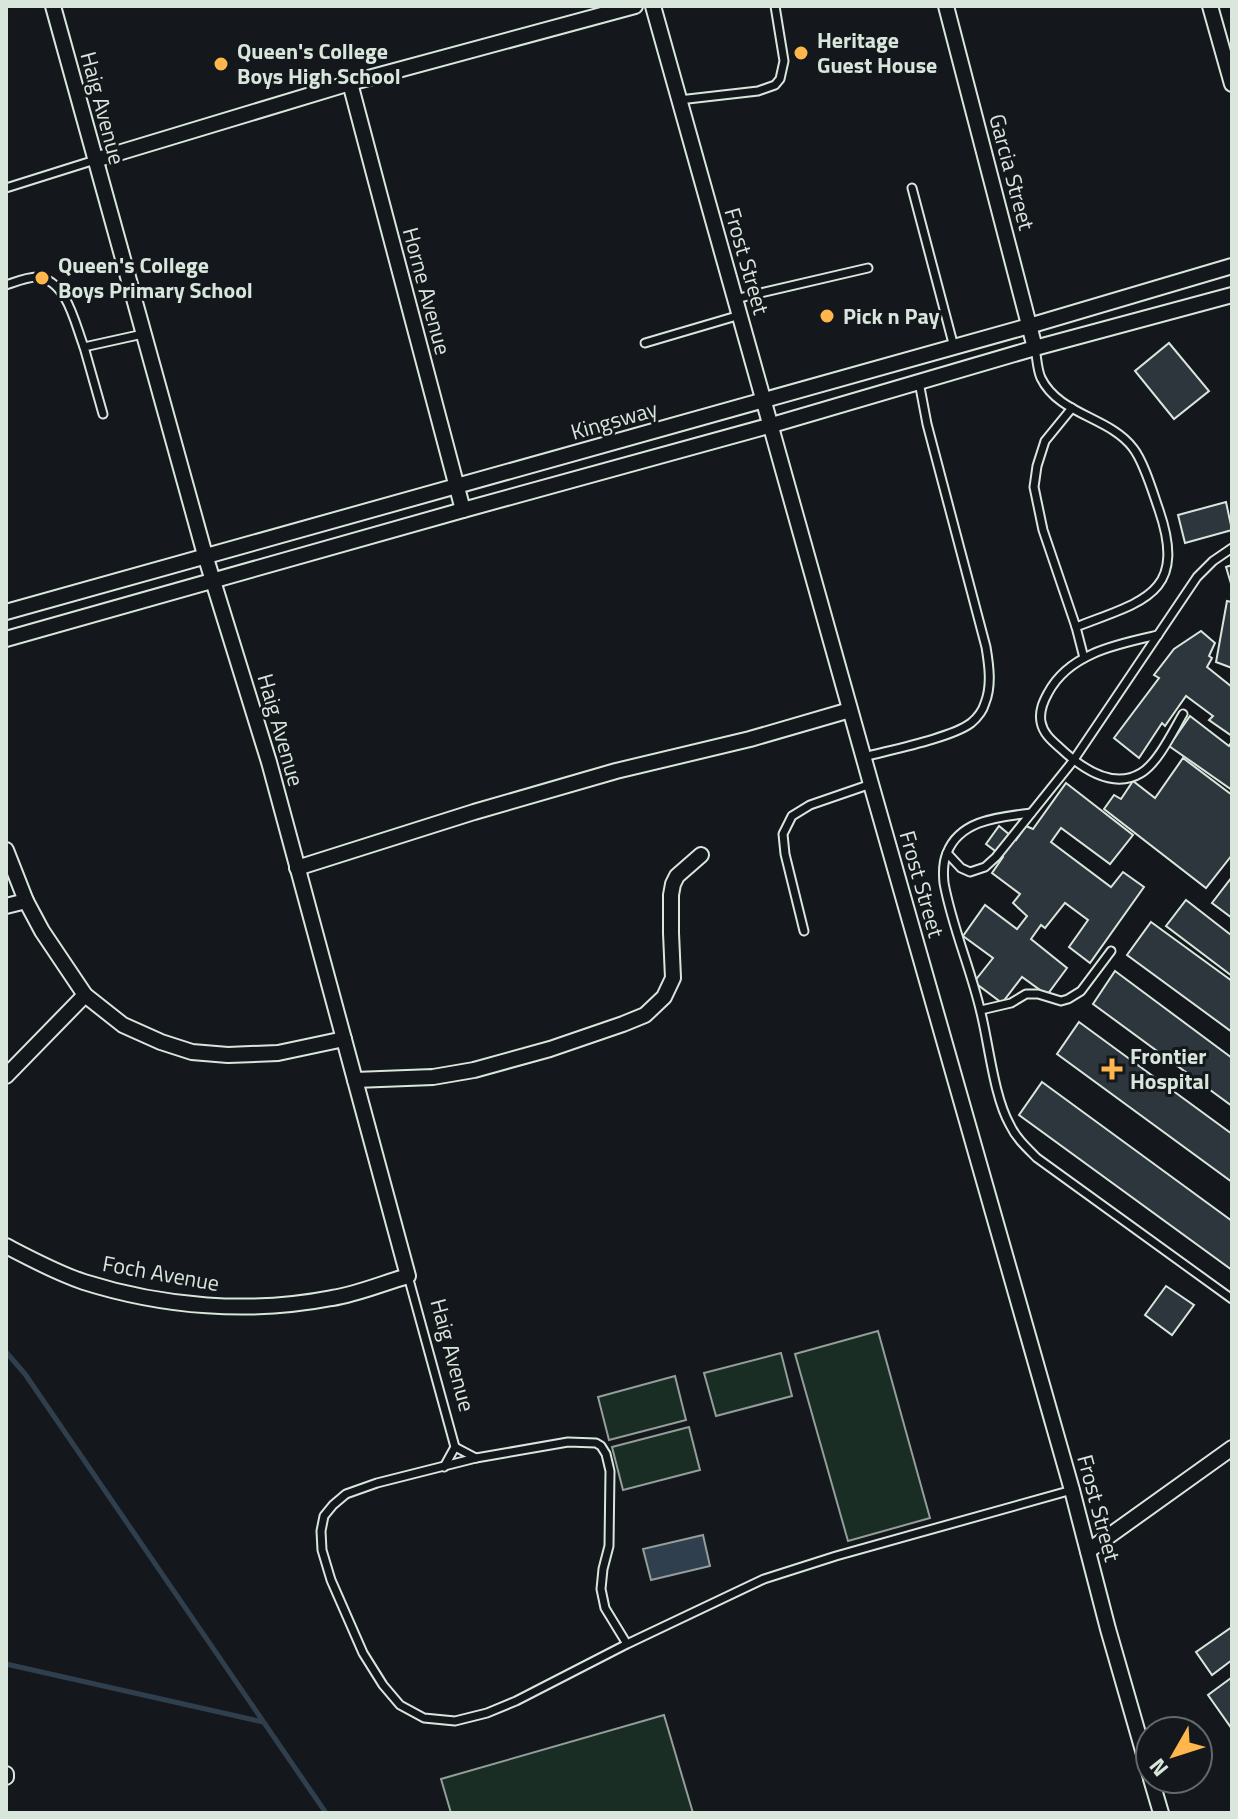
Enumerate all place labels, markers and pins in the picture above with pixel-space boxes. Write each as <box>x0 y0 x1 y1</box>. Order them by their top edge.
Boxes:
place label: Heritage Guest House <box>817 23 937 82</box>
place label: Queen's College Boys High School <box>237 34 401 93</box>
marker: Heritage Guest House <box>792 44 810 62</box>
marker: Queen's College Boys High School <box>212 55 230 73</box>
place label: Queen's College Boys Primary School <box>58 248 253 307</box>
marker: Queen's College Boys Primary School <box>33 269 51 287</box>
place label: Pick n Pay <box>843 299 940 333</box>
marker: Pick n Pay <box>818 307 836 325</box>
place label: Frontier Hospital <box>1130 1039 1210 1098</box>
marker: Frontier Hospital <box>1101 1058 1123 1080</box>

